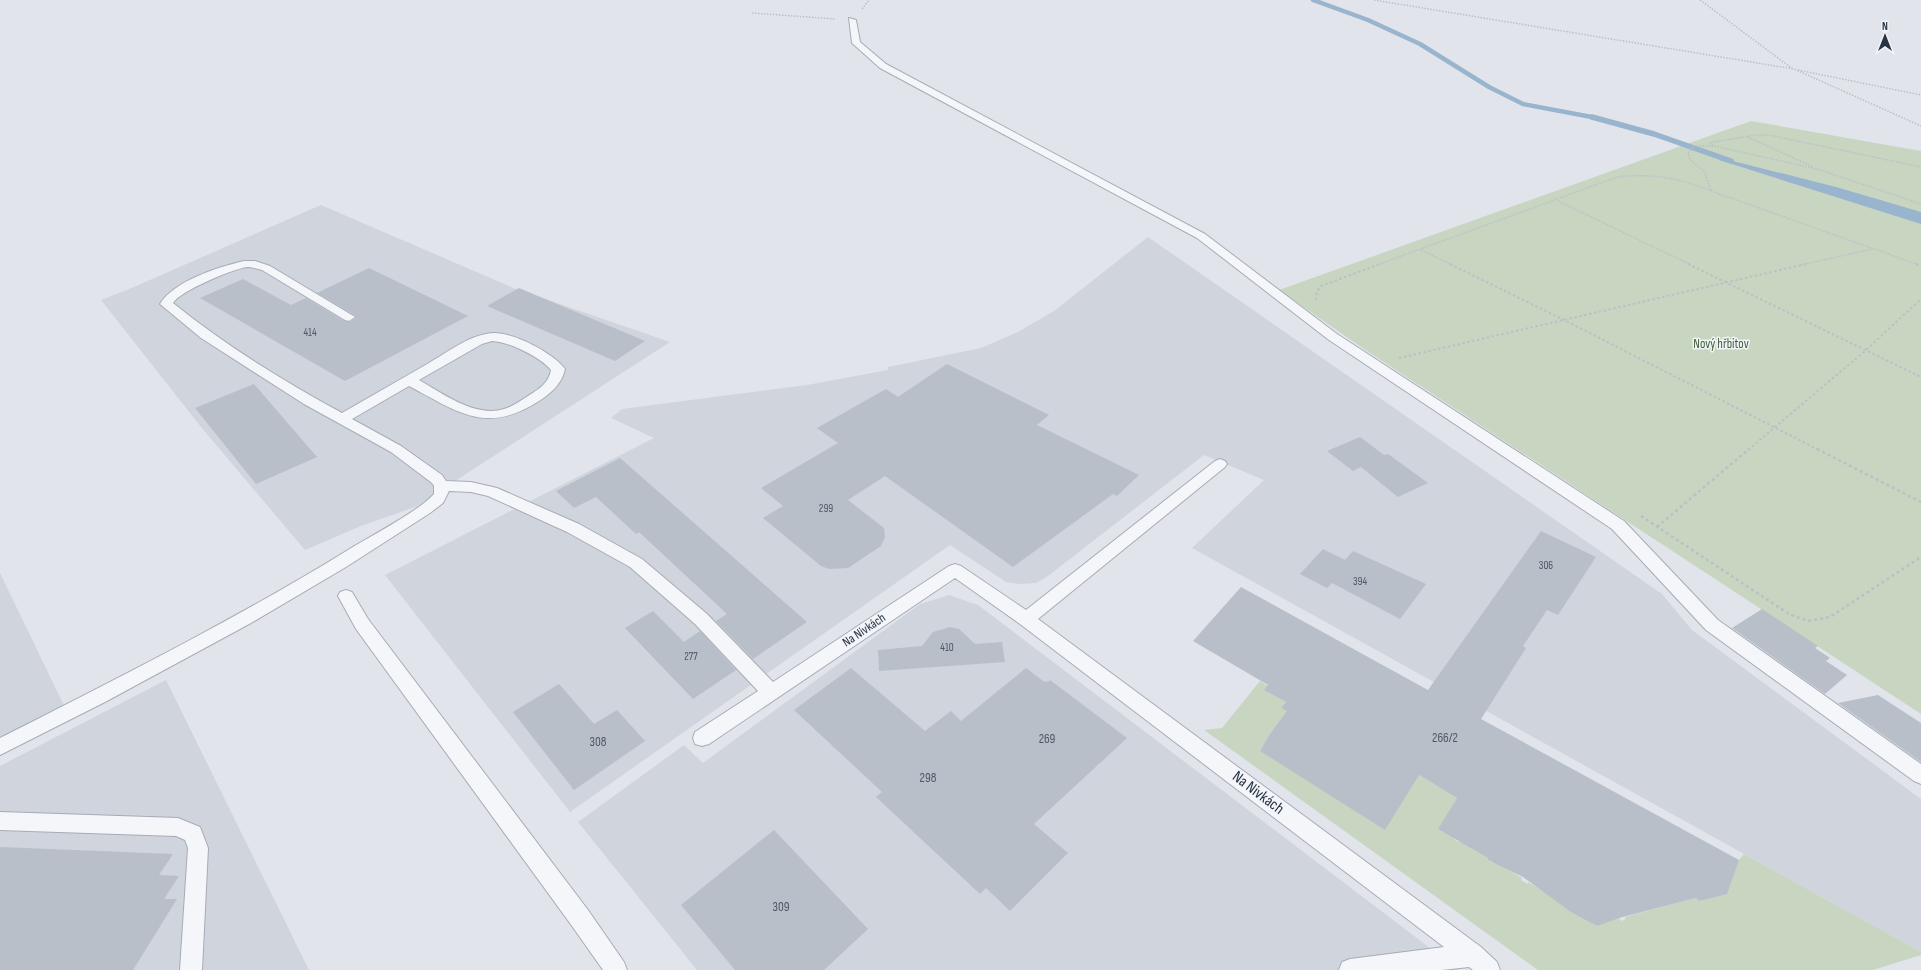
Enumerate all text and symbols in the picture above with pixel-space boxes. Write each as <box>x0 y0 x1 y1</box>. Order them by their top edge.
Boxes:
north arrow <box>1865 16 1905 56</box>
text: N <box>1882 20 1888 33</box>
house number: 414 <box>303 326 317 339</box>
park label: Nový hřbitov <box>1693 336 1749 352</box>
house number: 299 <box>819 502 833 515</box>
house number: 306 <box>1539 559 1553 572</box>
house number: 394 <box>1353 575 1367 588</box>
street label: Na Nivkách <box>839 610 889 650</box>
house number: 410 <box>940 641 954 654</box>
house number: 277 <box>684 650 698 663</box>
house number: 266/2 <box>1432 730 1458 746</box>
house number: 269 <box>1039 731 1056 747</box>
house number: 308 <box>590 734 607 750</box>
street label: Na Nivkách <box>1228 767 1288 819</box>
house number: 298 <box>920 770 937 786</box>
house number: 309 <box>772 899 790 915</box>

